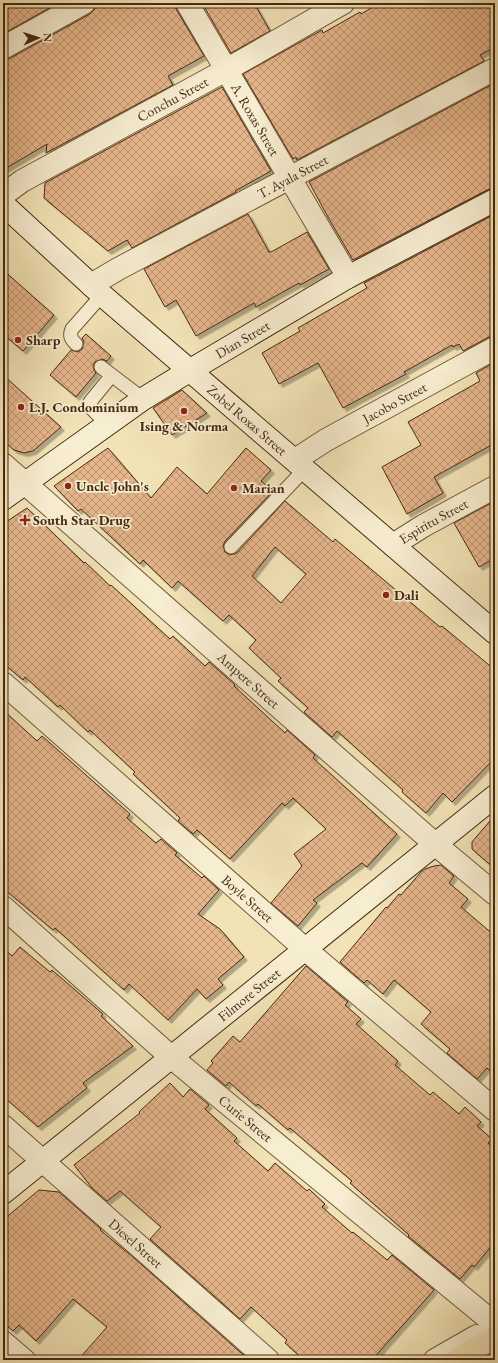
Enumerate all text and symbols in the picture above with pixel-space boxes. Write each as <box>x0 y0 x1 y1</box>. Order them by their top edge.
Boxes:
north arrow <box>18 18 58 58</box>
text: N <box>41 33 55 42</box>
street label: Conchu Street <box>134 72 212 126</box>
street label: A. Roxas Street <box>226 79 284 160</box>
street label: T. Ayala Street <box>254 150 331 202</box>
street label: Dian Street <box>212 316 274 363</box>
place label: Sharp <box>26 331 61 349</box>
marker: Sharp <box>13 335 23 345</box>
street label: Jacobo Street <box>358 378 430 428</box>
street label: Zobel Roxas Street <box>203 380 292 460</box>
place label: L.J. Condominium <box>29 398 139 416</box>
marker: L.J. Condominium <box>16 402 26 412</box>
marker: Ising & Norma <box>179 406 189 416</box>
place label: Ising & Norma <box>140 417 229 435</box>
place label: Uncle John's <box>76 477 149 495</box>
place label: Marian <box>242 479 285 497</box>
marker: Uncle John's <box>63 481 73 491</box>
marker: Marian <box>229 483 239 493</box>
street label: Espiritu Street <box>395 494 472 548</box>
place label: South Star Drug <box>33 511 131 529</box>
marker: South Star Drug <box>20 515 30 525</box>
place label: Dali <box>394 586 419 604</box>
marker: Dali <box>381 590 391 600</box>
street label: Ampere Street <box>213 647 284 713</box>
street label: Boyle Street <box>218 871 278 927</box>
street label: Filmore Street <box>214 963 284 1025</box>
street label: Curie Street <box>215 1091 277 1146</box>
street label: Diesel Street <box>105 1214 167 1272</box>

